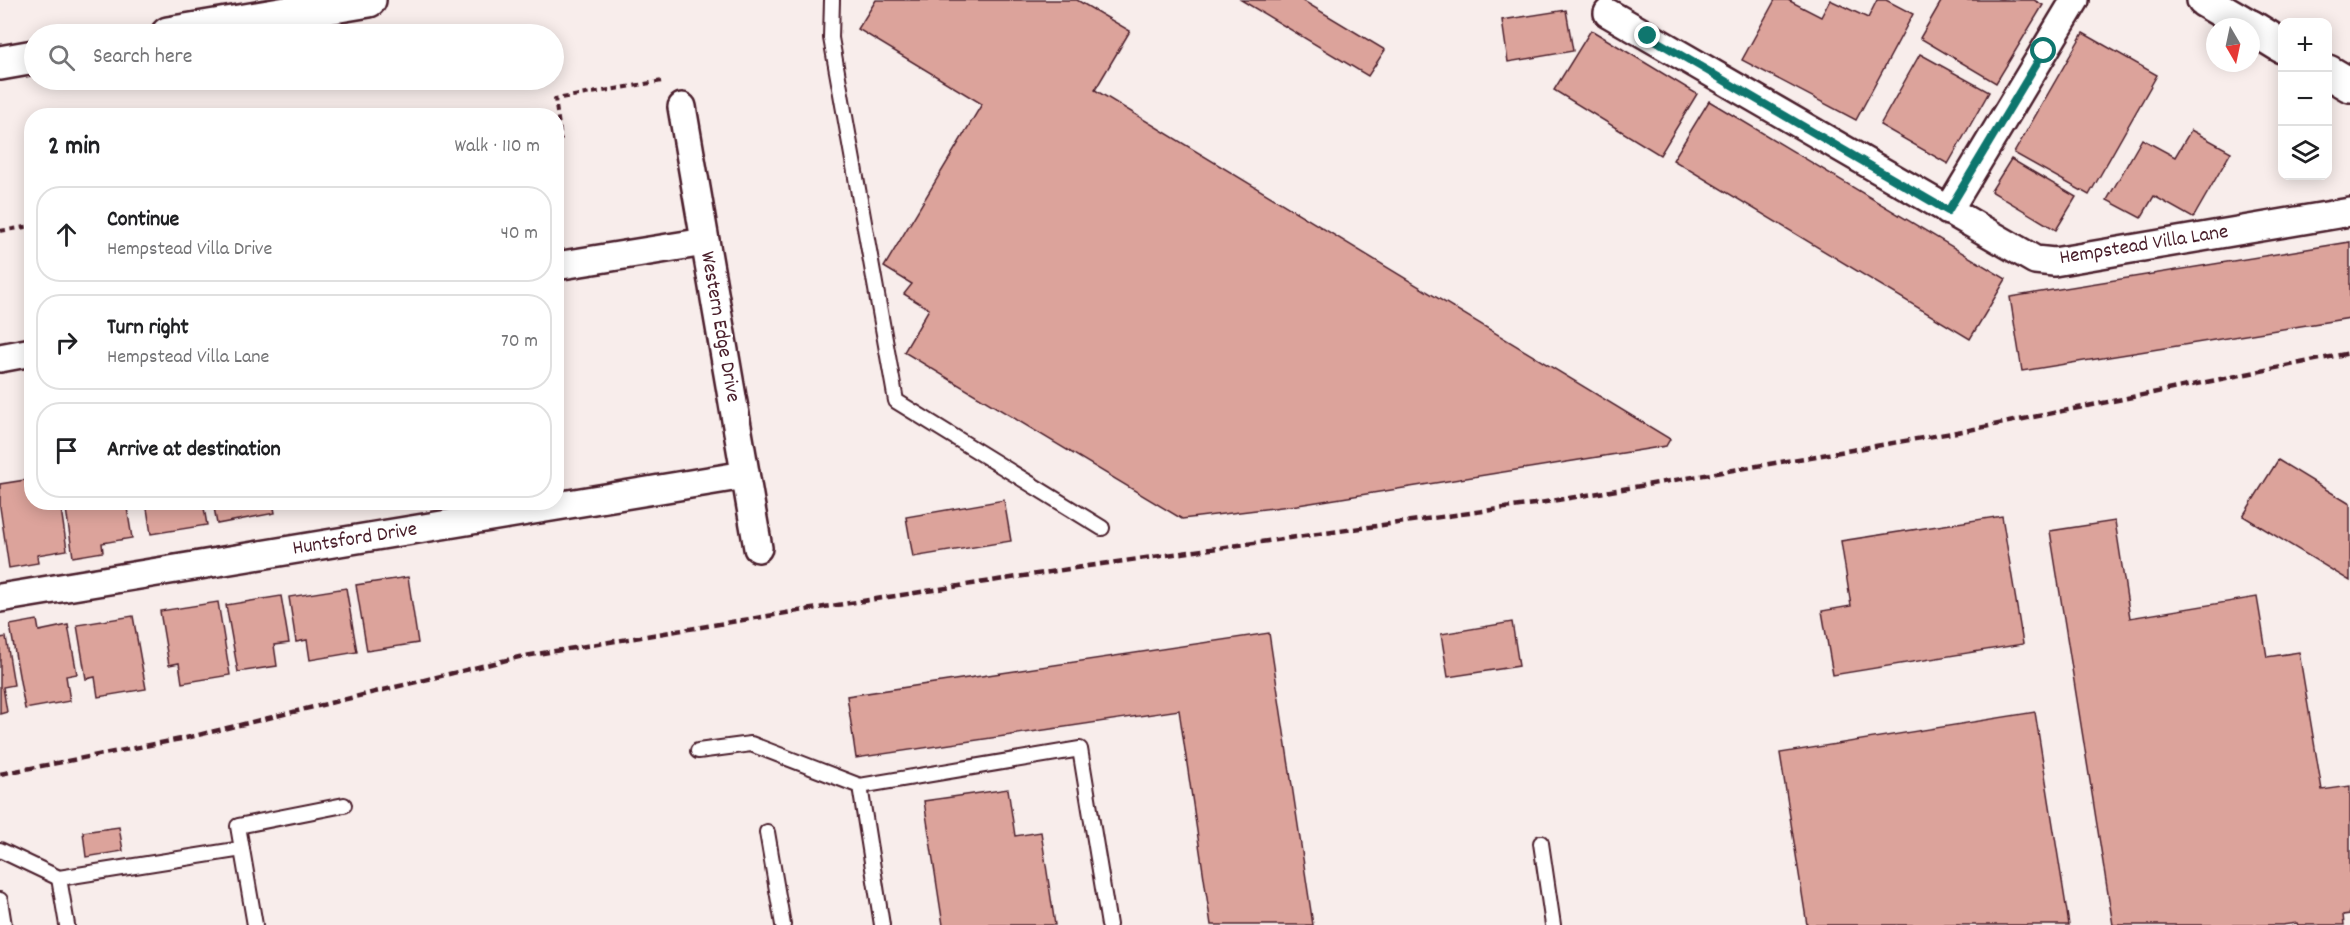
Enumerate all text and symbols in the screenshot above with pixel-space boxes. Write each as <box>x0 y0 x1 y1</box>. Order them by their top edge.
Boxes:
north arrow <box>2206 18 2260 72</box>
map controls <box>2278 18 2332 180</box>
button: + <box>2278 18 2332 72</box>
route end <box>1634 22 1660 48</box>
search box <box>24 24 564 90</box>
route start <box>2030 37 2056 63</box>
icon: search <box>45 41 78 74</box>
text: Search here <box>93 42 192 73</box>
button: − <box>2278 72 2332 126</box>
button: layers <box>2278 126 2332 180</box>
text: 2 min <box>48 129 100 166</box>
text: Walk · 110 m <box>454 133 540 161</box>
text: Continue <box>107 205 179 236</box>
icon: ahead <box>50 218 83 251</box>
street label: Hempstead Villa Lane <box>2057 218 2231 274</box>
text: 40 m <box>500 220 538 248</box>
text: Hempstead Villa Drive <box>107 236 272 264</box>
street label: Western Edge Drive <box>691 249 747 405</box>
text: Turn right <box>107 313 189 344</box>
icon: right <box>50 326 83 359</box>
text: 70 m <box>501 328 538 356</box>
text: Hempstead Villa Lane <box>107 344 269 372</box>
icon: arrive <box>50 434 83 467</box>
text: Arrive at destination <box>107 435 281 466</box>
street label: Huntsford Drive <box>291 515 419 565</box>

